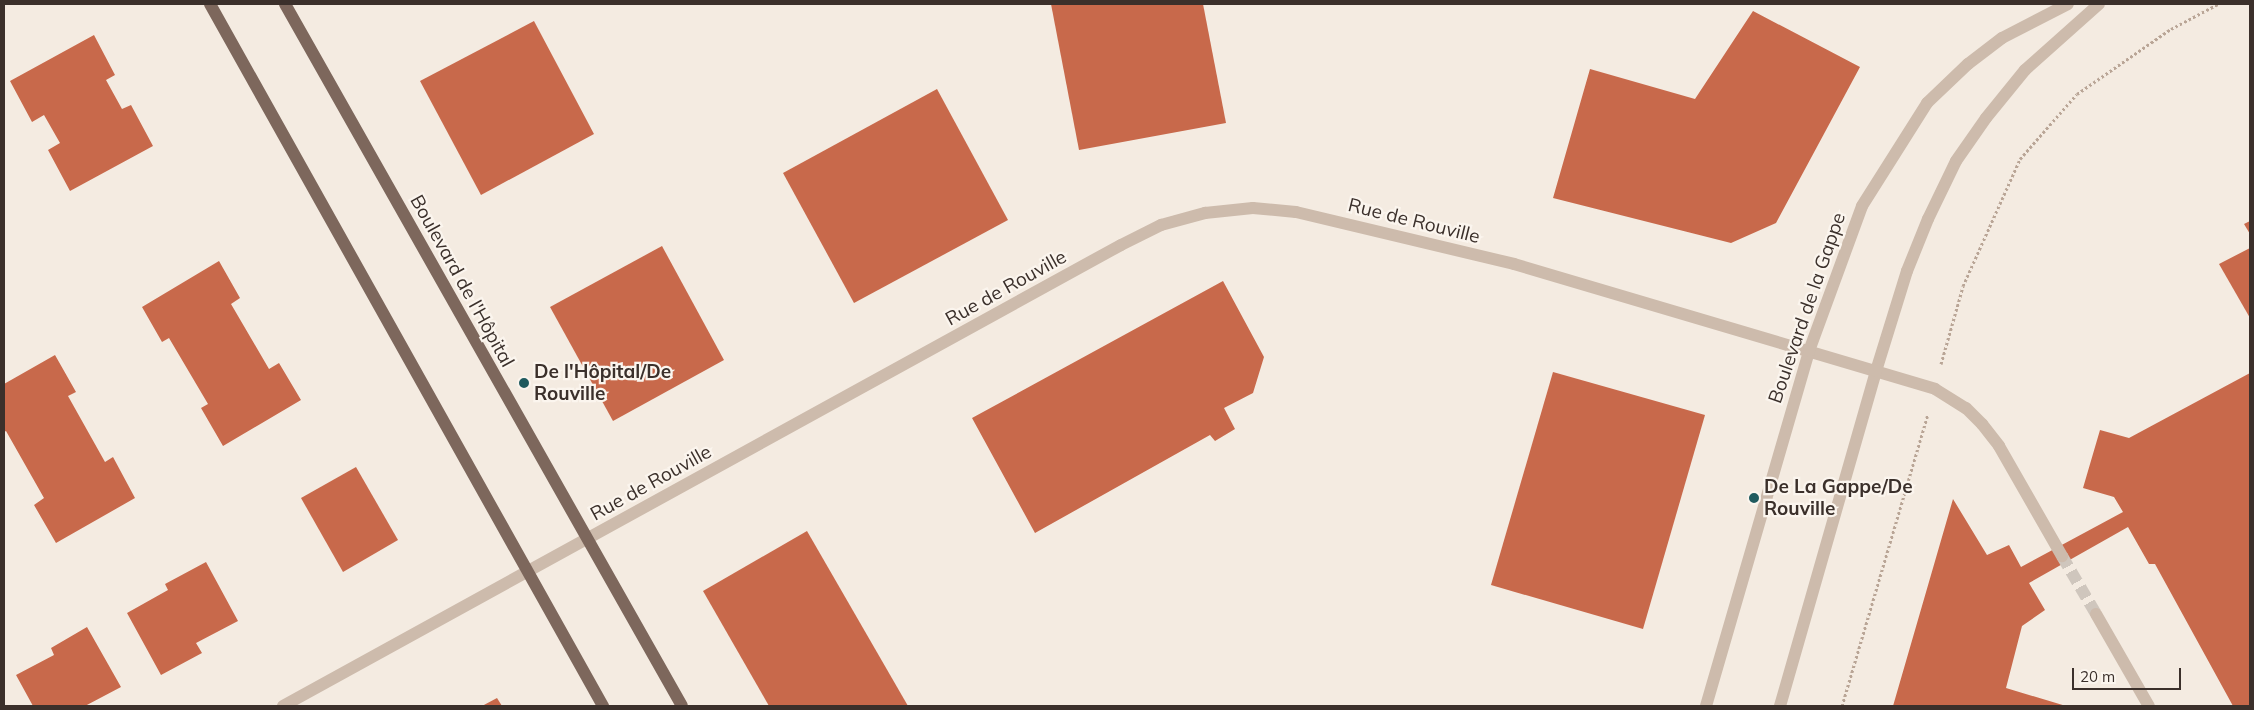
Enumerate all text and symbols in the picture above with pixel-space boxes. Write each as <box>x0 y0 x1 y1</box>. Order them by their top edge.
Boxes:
street label: Boulevard de l'Hôpital <box>405 191 519 371</box>
street label: Rue de Rouville <box>1346 194 1482 248</box>
street label: Boulevard de la Gappe <box>1764 210 1850 406</box>
street label: Rue de Rouville <box>942 245 1070 331</box>
place label: De l'Hôpital/De Rouville <box>534 361 671 405</box>
marker: De l'Hôpital/De Rouville <box>518 377 530 389</box>
street label: Rue de Rouville <box>587 440 715 526</box>
place label: De La Gappe/De Rouville <box>1764 476 1913 520</box>
marker: De La Gappe/De Rouville <box>1748 492 1760 504</box>
scale bar <box>2074 658 2183 690</box>
text: 20 m <box>2080 667 2115 686</box>

